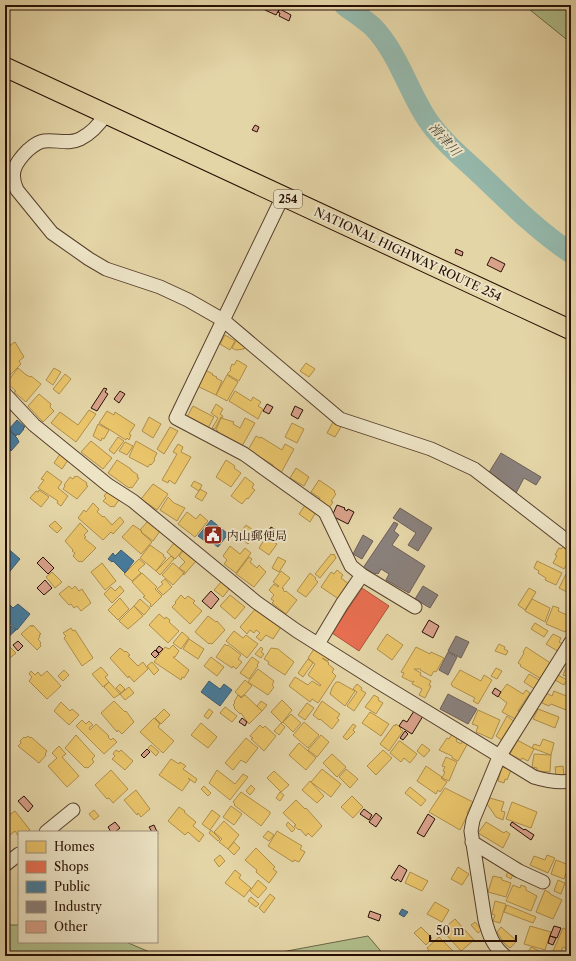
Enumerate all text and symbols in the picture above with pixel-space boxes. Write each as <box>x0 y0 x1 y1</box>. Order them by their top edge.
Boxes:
water label: 滑津川 <box>426 119 465 160</box>
road number: 254 <box>274 190 302 208</box>
street label: NATIONAL HIGHWAY ROUTE 254 <box>312 204 504 304</box>
public building icon: 内山郵便局 <box>202 524 224 546</box>
place label: 内山郵便局 <box>227 528 287 543</box>
legend <box>18 831 158 943</box>
text: Homes <box>54 839 94 854</box>
text: Shops <box>54 859 89 874</box>
text: Public <box>54 879 90 894</box>
text: Industry <box>54 899 102 914</box>
scale bar <box>430 917 516 943</box>
text: Other <box>54 919 88 934</box>
text: 50 m <box>436 923 465 938</box>

